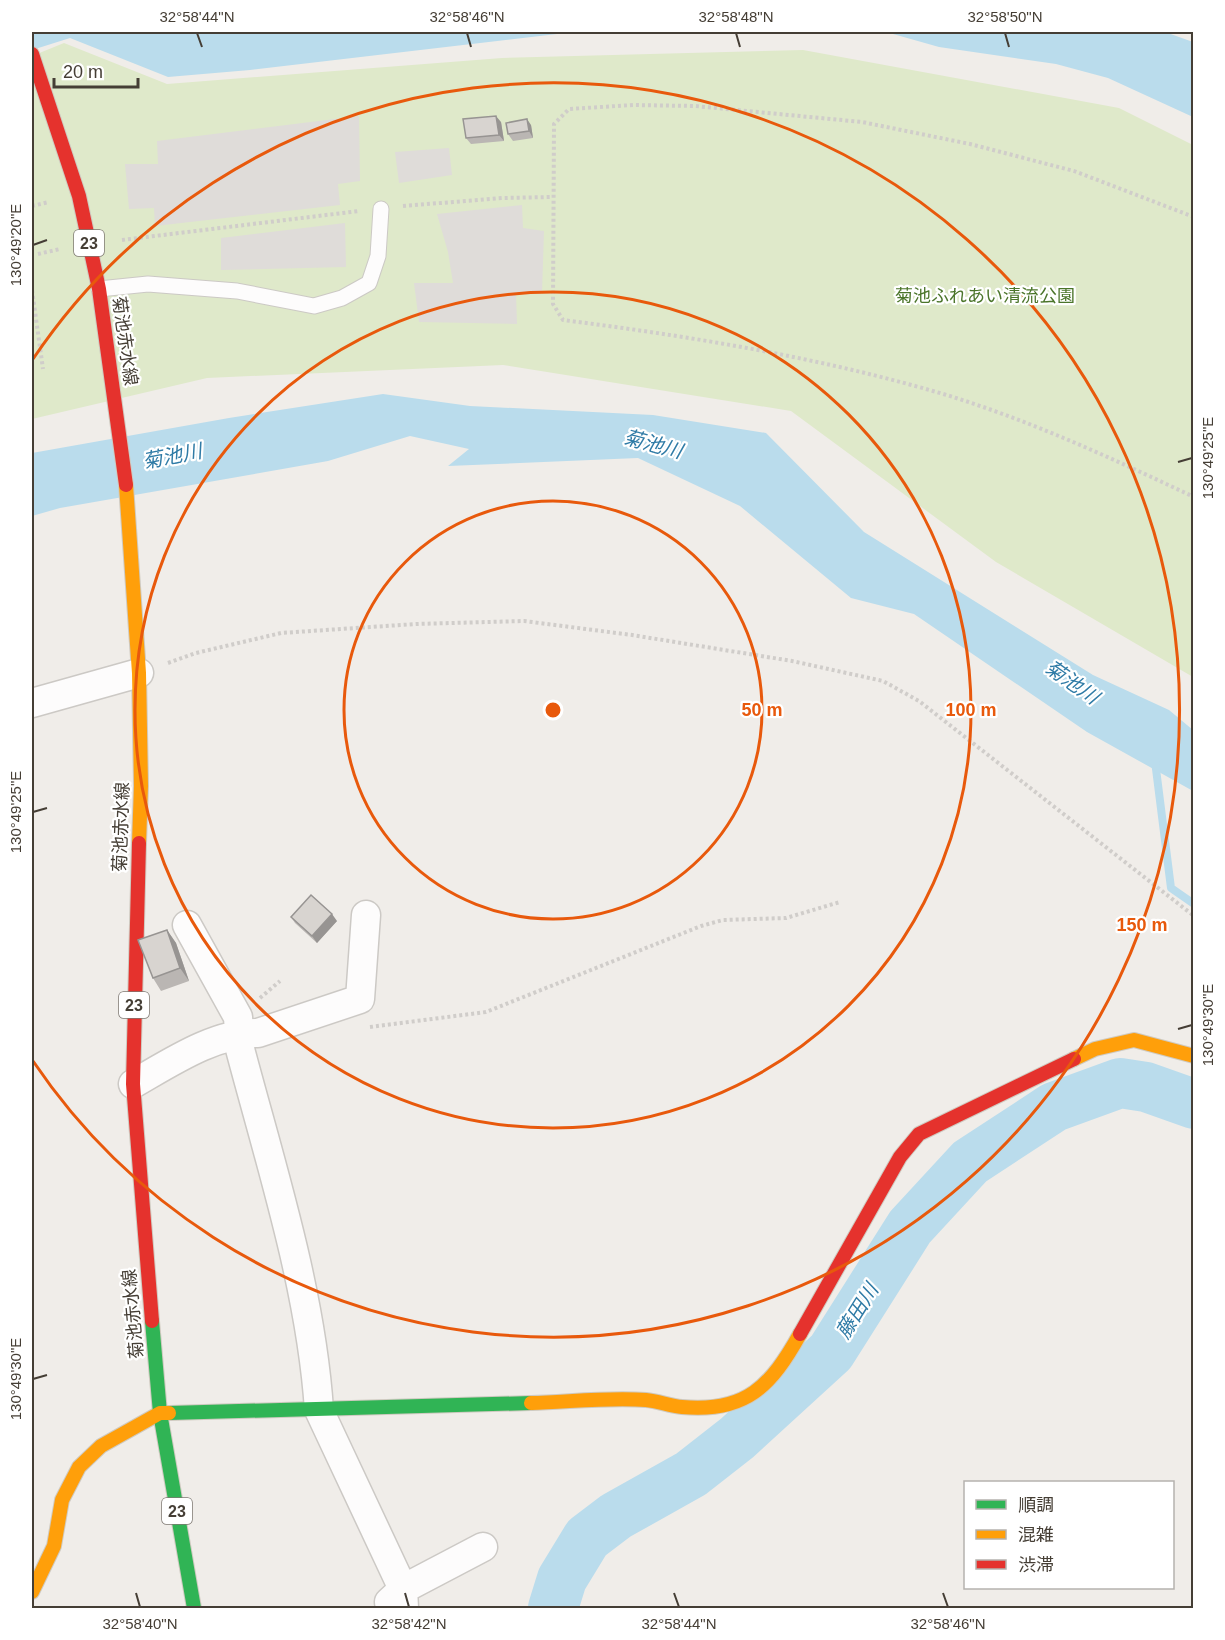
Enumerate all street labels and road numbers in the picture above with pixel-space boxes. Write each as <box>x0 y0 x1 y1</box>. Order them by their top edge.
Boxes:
road number: 23 <box>74 230 104 256</box>
street label: 菊池赤水線 <box>109 295 141 387</box>
street label: 菊池赤水線 <box>109 782 133 872</box>
road number: 23 <box>119 992 149 1018</box>
street label: 菊池赤水線 <box>119 1268 147 1360</box>
road number: 23 <box>162 1498 192 1524</box>

